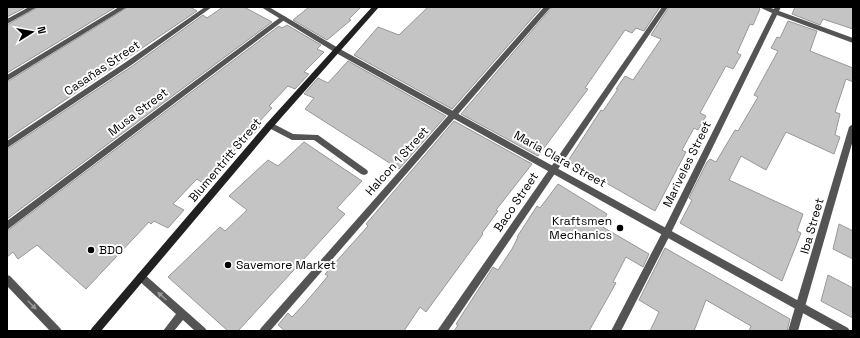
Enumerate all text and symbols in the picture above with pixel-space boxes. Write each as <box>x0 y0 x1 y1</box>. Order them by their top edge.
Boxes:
north arrow <box>12 12 52 52</box>
text: N <box>34 25 49 35</box>
street label: Casañas Street <box>61 37 143 99</box>
street label: Musa Street <box>105 84 171 140</box>
street label: Blumentritt Street <box>185 115 265 205</box>
street label: Mariveles Street <box>659 118 715 210</box>
street label: Halcon 1 Street <box>362 123 432 199</box>
street label: Maria Clara Street <box>511 127 609 191</box>
street label: Baco Street <box>490 169 542 235</box>
street label: Iba Street <box>796 196 828 256</box>
place label: Kraftsmen Mechanics <box>549 213 612 243</box>
marker: Kraftsmen Mechanics <box>615 223 625 233</box>
place label: BDO <box>99 242 123 258</box>
marker: BDO <box>86 245 96 255</box>
place label: Savemore Market <box>236 257 336 273</box>
marker: Savemore Market <box>223 260 233 270</box>
one-way arrow <box>157 291 167 300</box>
one-way arrow <box>27 300 37 310</box>

